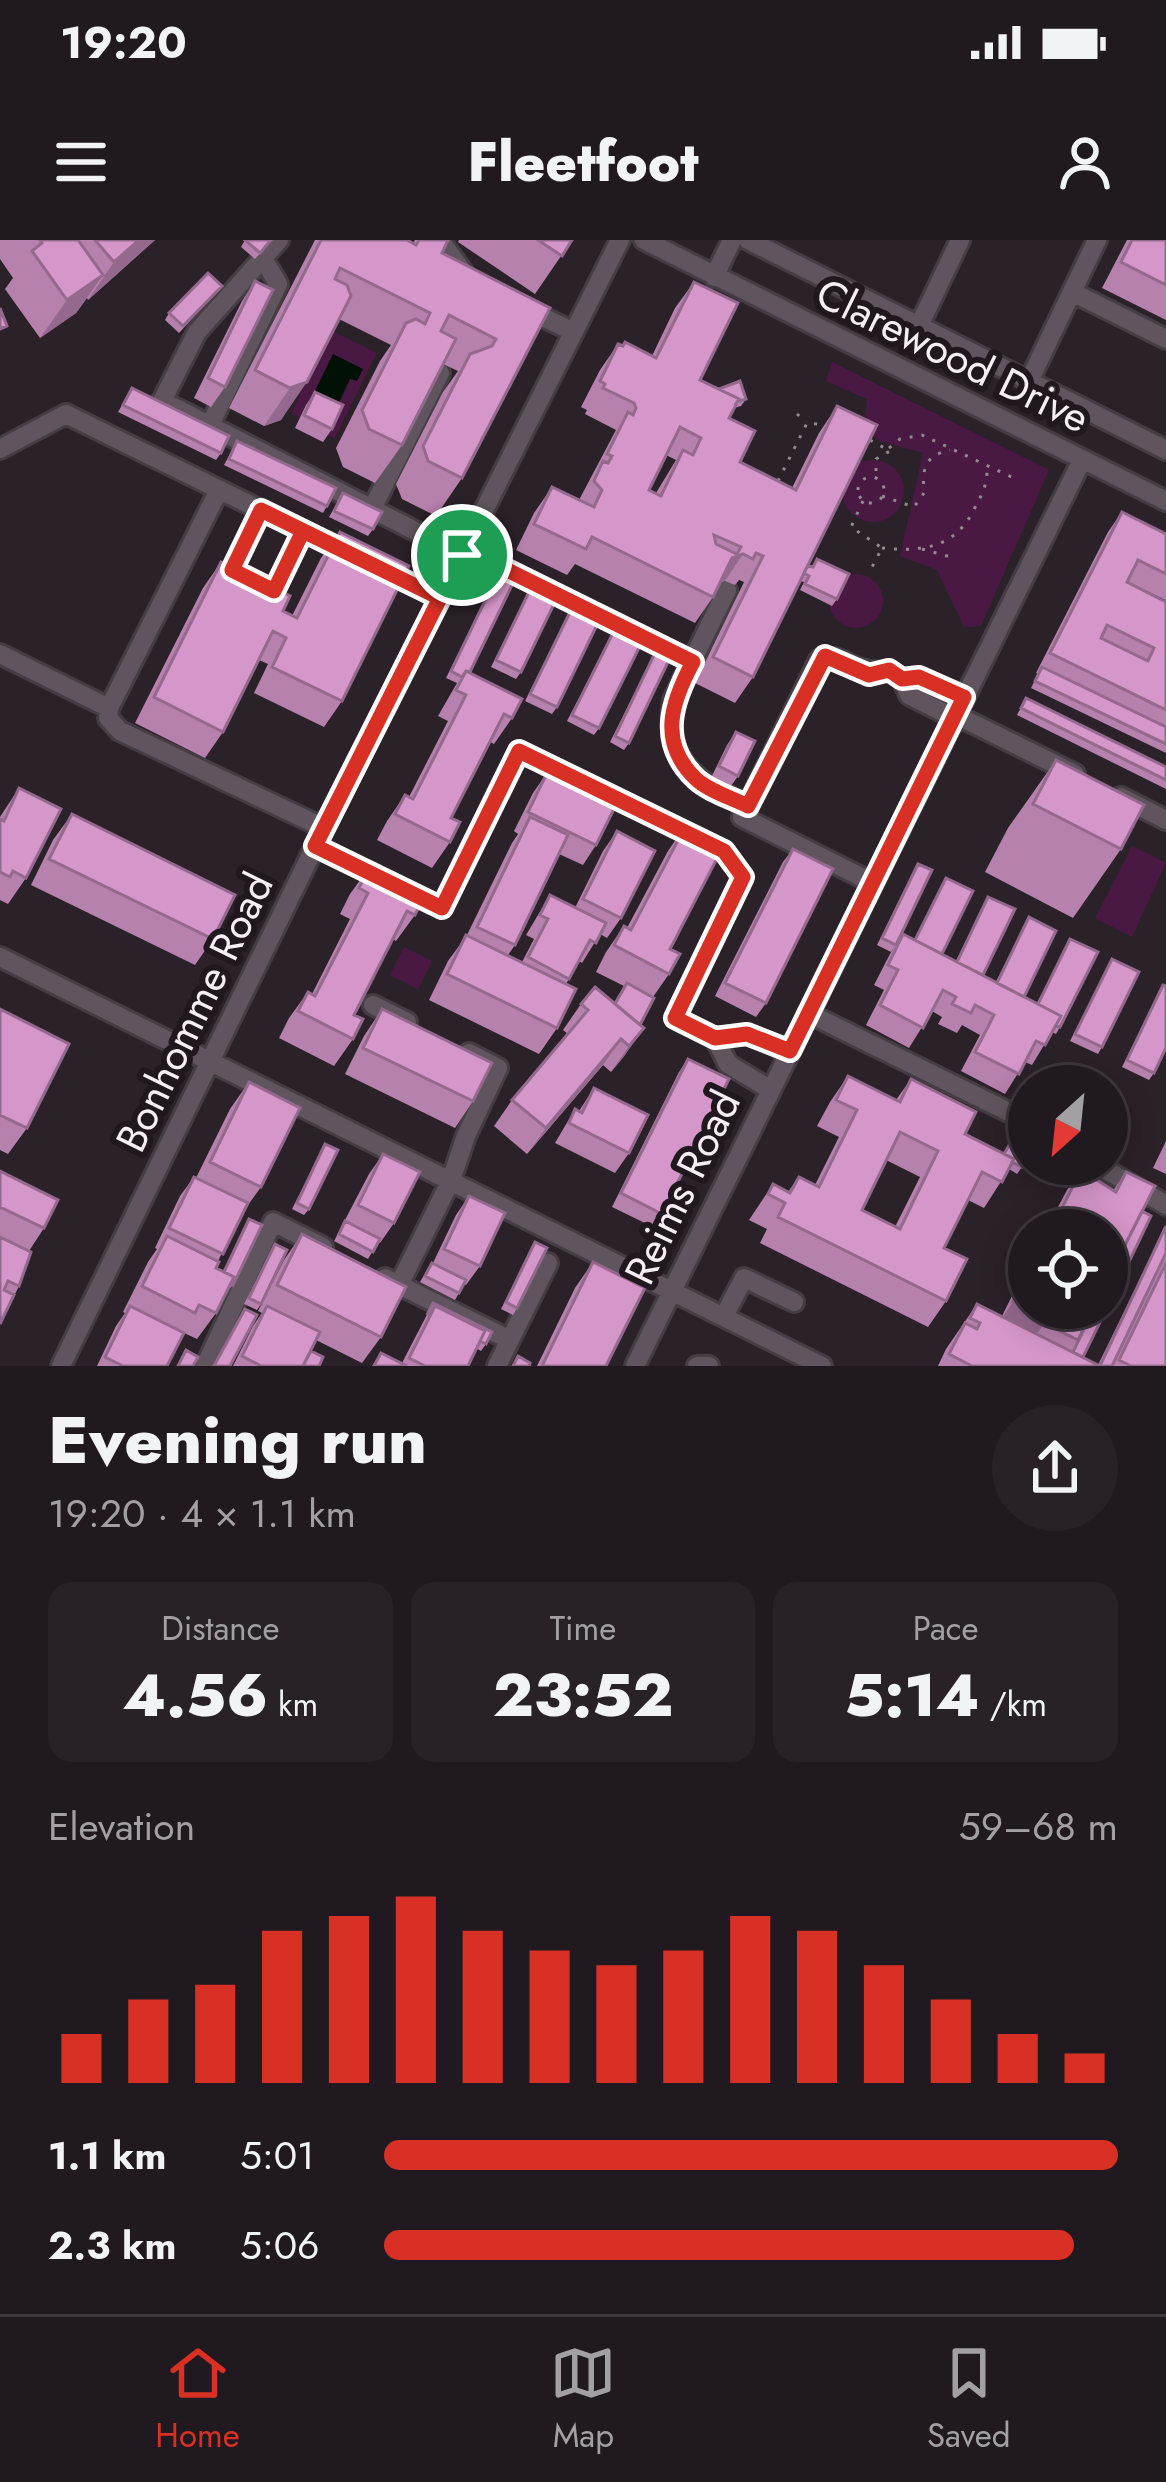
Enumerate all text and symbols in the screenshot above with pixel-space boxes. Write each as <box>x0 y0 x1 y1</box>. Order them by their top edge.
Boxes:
text: 19:20 <box>60 10 187 75</box>
text: Fleetfoot <box>467 123 699 201</box>
icon: menu <box>48 129 114 195</box>
icon: person <box>1052 129 1118 195</box>
street label: Clarewood Drive <box>806 263 1100 448</box>
pin <box>411 504 513 606</box>
icon: arrive <box>429 522 495 588</box>
street label: Bonhomme Road <box>100 862 288 1162</box>
north arrow <box>1008 1065 1128 1185</box>
map controls <box>1008 1065 1128 1329</box>
street label: Reims Road <box>609 1080 756 1294</box>
button: locate <box>1008 1209 1128 1329</box>
text: Evening run <box>48 1392 427 1488</box>
button: share <box>992 1405 1118 1531</box>
text: 19:20 · 4 × 1.1 km <box>48 1485 356 1542</box>
text: Distance <box>161 1605 279 1652</box>
text: Time <box>550 1605 616 1652</box>
text: Pace <box>913 1605 979 1652</box>
text: 4.56 <box>122 1652 268 1739</box>
text: 23:52 <box>493 1652 673 1739</box>
text: 5:14 <box>844 1652 980 1739</box>
text: km <box>268 1681 318 1728</box>
text: /km <box>980 1681 1047 1728</box>
text: Elevation <box>48 1798 195 1855</box>
text: 59–68 m <box>959 1798 1118 1855</box>
text: 1.1 km <box>48 2127 166 2184</box>
text: 5:01 <box>240 2127 315 2184</box>
text: 2.3 km <box>48 2217 177 2274</box>
text: 5:06 <box>240 2217 320 2274</box>
tab: Home <box>155 2340 240 2459</box>
tab: Map <box>550 2340 616 2459</box>
tab: Saved <box>927 2340 1011 2459</box>

